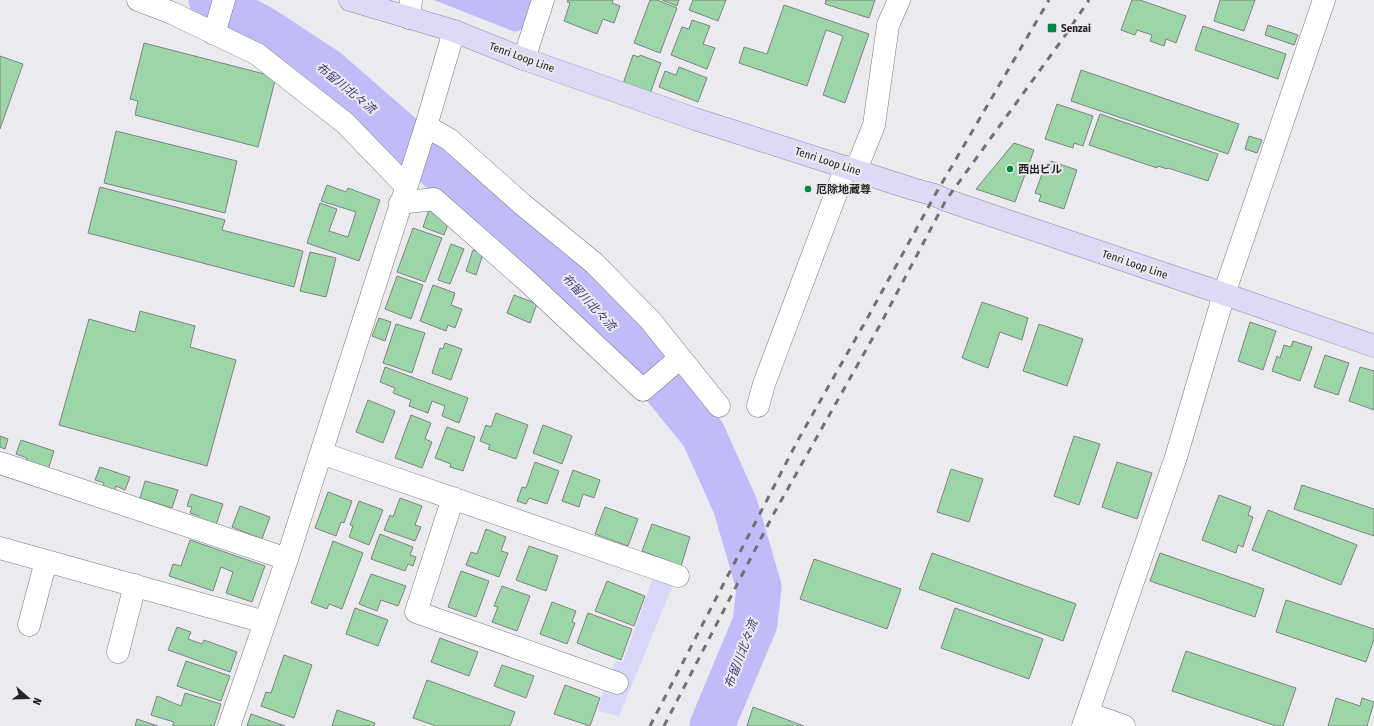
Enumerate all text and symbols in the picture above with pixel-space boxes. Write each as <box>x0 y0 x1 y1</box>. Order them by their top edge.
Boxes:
marker: Senzai <box>1046 22 1058 34</box>
place label: Senzai <box>1061 22 1091 35</box>
street label: Tenri Loop Line <box>487 40 556 75</box>
water label: 布留川北々流 <box>314 60 380 117</box>
street label: Tenri Loop Line <box>793 145 862 178</box>
place label: 西出ビル <box>1018 163 1062 176</box>
marker: 西出ビル <box>1005 164 1015 174</box>
place label: 厄除地蔵尊 <box>816 183 871 196</box>
marker: 厄除地蔵尊 <box>803 184 813 194</box>
street label: Tenri Loop Line <box>1100 247 1169 282</box>
water label: 布留川北々流 <box>559 271 620 335</box>
water label: 布留川北々流 <box>722 616 761 690</box>
north arrow <box>8 678 48 718</box>
text: N <box>30 696 44 707</box>

